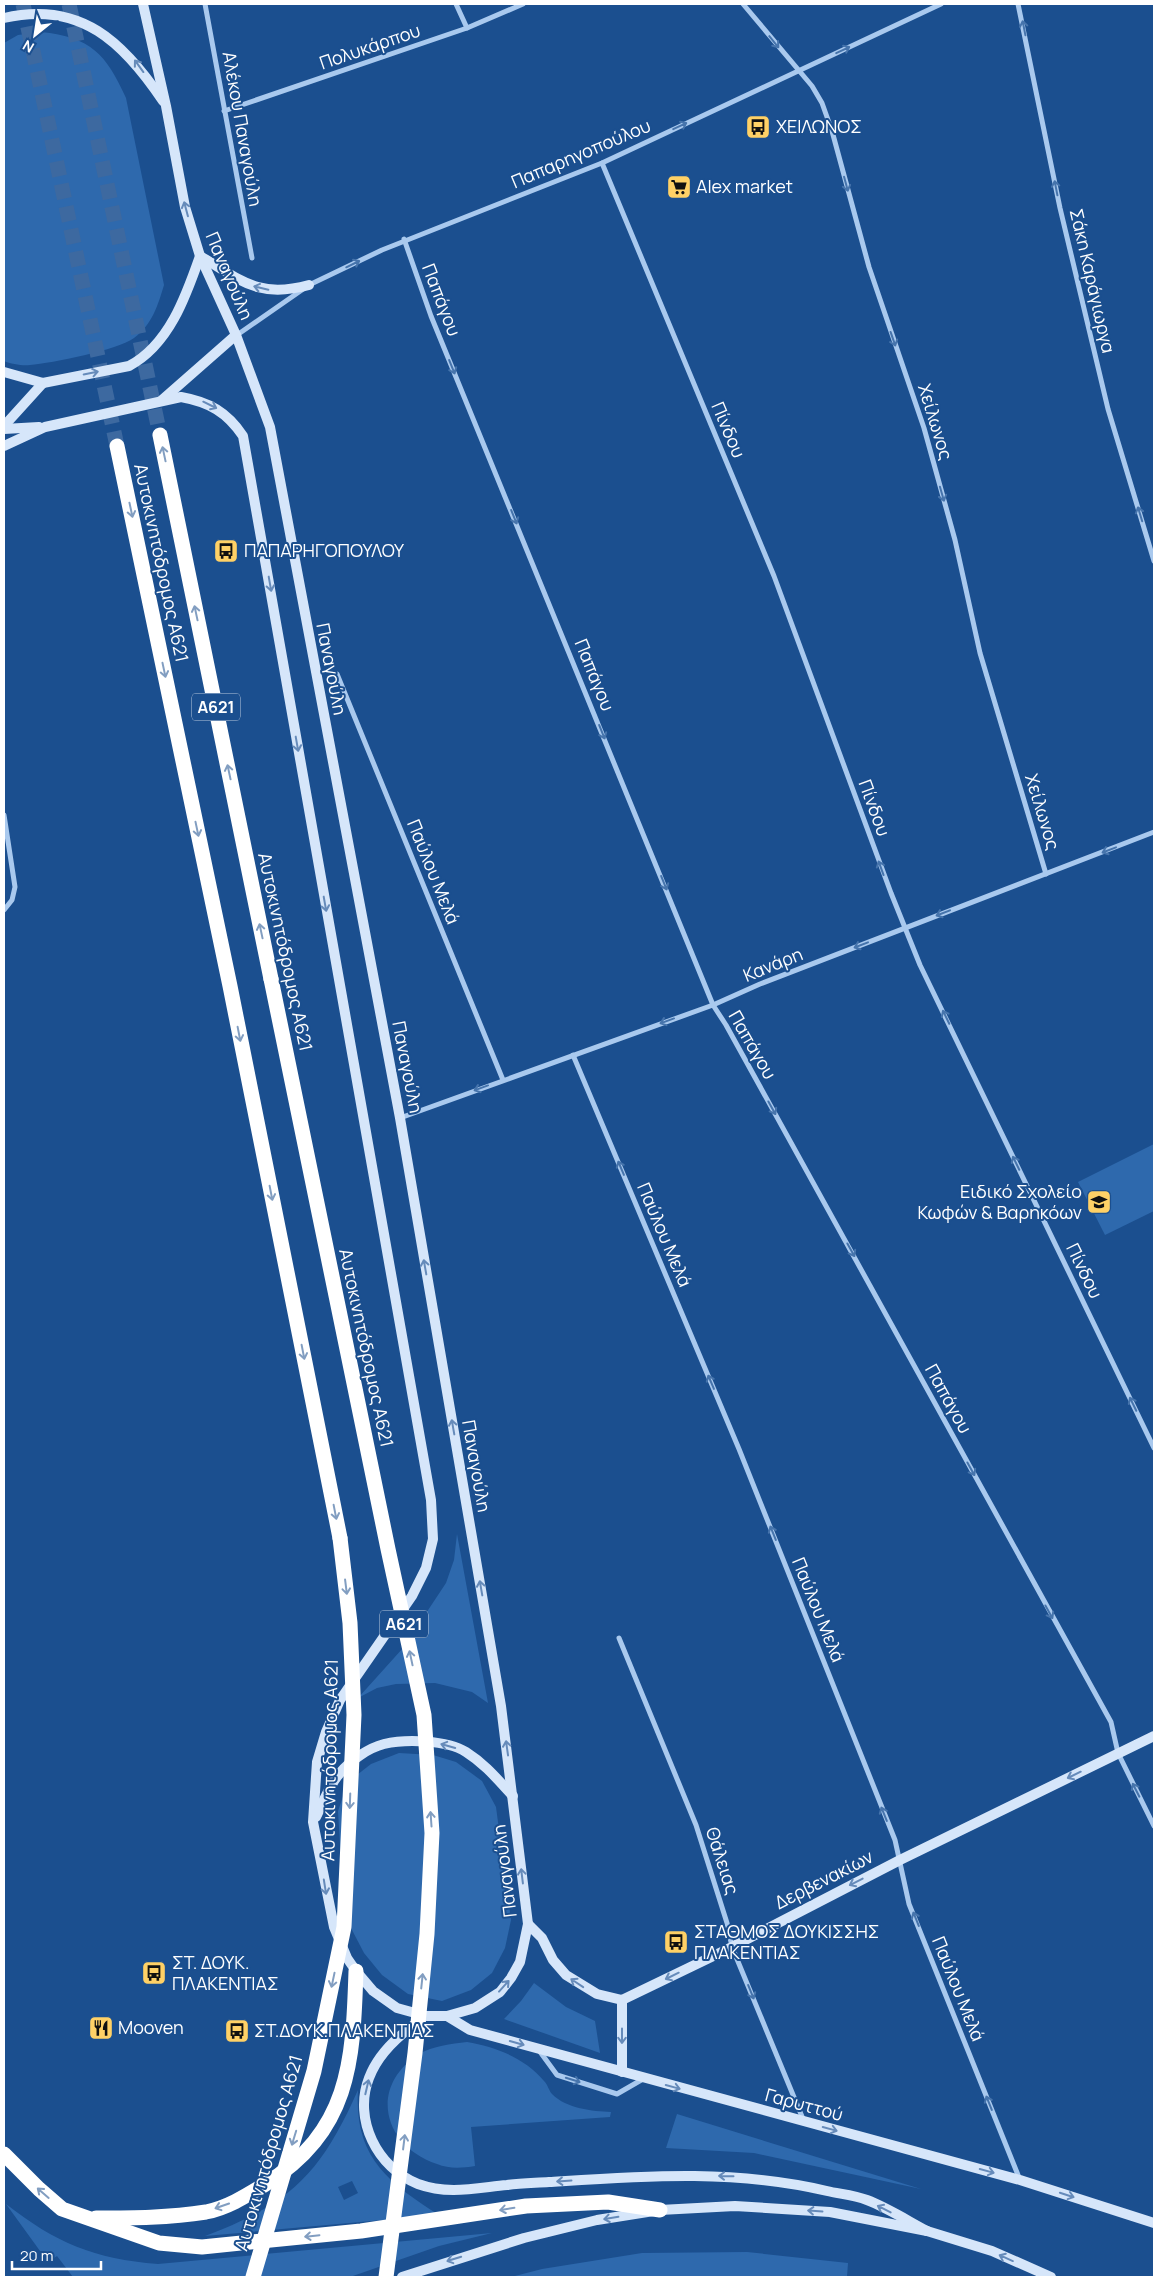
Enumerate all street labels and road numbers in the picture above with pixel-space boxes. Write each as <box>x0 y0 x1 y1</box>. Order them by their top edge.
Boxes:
street label: Πολυκάρπου <box>316 18 423 75</box>
street label: Αλέκου Παναγούλη <box>218 50 268 208</box>
street label: Παπαρηγοπούλου <box>507 113 654 193</box>
street label: Σάκη Καράγιωργα <box>1065 206 1121 355</box>
street label: Παναγούλη <box>201 228 259 323</box>
street label: Παπάγου <box>417 260 467 339</box>
street label: Χείλωνος <box>913 381 959 463</box>
street label: Πίνδου <box>706 398 751 461</box>
street label: Αυτοκινητόδρομος Α621 <box>129 461 195 664</box>
street label: Παναγούλη <box>311 621 353 717</box>
street label: Παπάγου <box>570 635 620 714</box>
road number: Α621 <box>192 694 240 720</box>
street label: Χείλωνος <box>1020 771 1066 853</box>
street label: Πίνδου <box>854 776 896 839</box>
street label: Παύλου Μελά <box>402 816 466 928</box>
street label: Αυτοκινητόδρομος Α621 <box>253 850 319 1053</box>
street label: Κανάρη <box>739 941 806 987</box>
street label: Παπάγου <box>724 1006 782 1083</box>
street label: Παναγούλη <box>387 1019 429 1115</box>
street label: Παύλου Μελά <box>632 1179 698 1290</box>
street label: Πίνδου <box>1061 1239 1109 1302</box>
street label: Αυτοκινητόδρομος Α621 <box>334 1246 400 1449</box>
street label: Παπάγου <box>920 1360 978 1437</box>
street label: Παναγούλη <box>457 1418 497 1514</box>
street label: Παύλου Μελά <box>787 1554 851 1666</box>
road number: Α621 <box>380 1610 428 1638</box>
street label: Αυτοκινητόδρομος Α621 <box>315 1659 343 1861</box>
street label: Παναγούλη <box>486 1823 522 1919</box>
street label: Θάλειας <box>701 1824 745 1897</box>
street label: Δερβενακίων <box>770 1844 877 1914</box>
street label: Παύλου Μελά <box>927 1933 991 2045</box>
street label: Αυτοκινητόδρομος Α621 <box>229 2052 307 2253</box>
street label: Γαρυττού <box>763 2082 846 2126</box>

